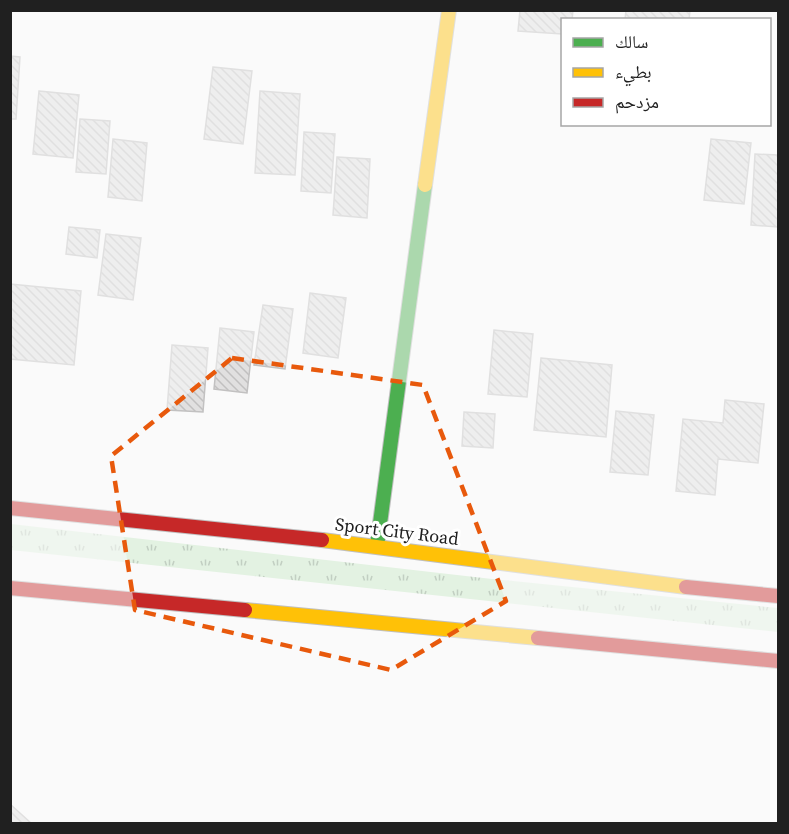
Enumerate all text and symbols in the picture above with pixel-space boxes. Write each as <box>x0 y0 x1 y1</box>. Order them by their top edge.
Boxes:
legend <box>561 18 771 126</box>
text: سالك <box>615 29 648 54</box>
text: بطيء <box>615 59 652 87</box>
text: مزدحم <box>615 89 659 114</box>
street label: Sport City Road <box>334 511 460 551</box>

